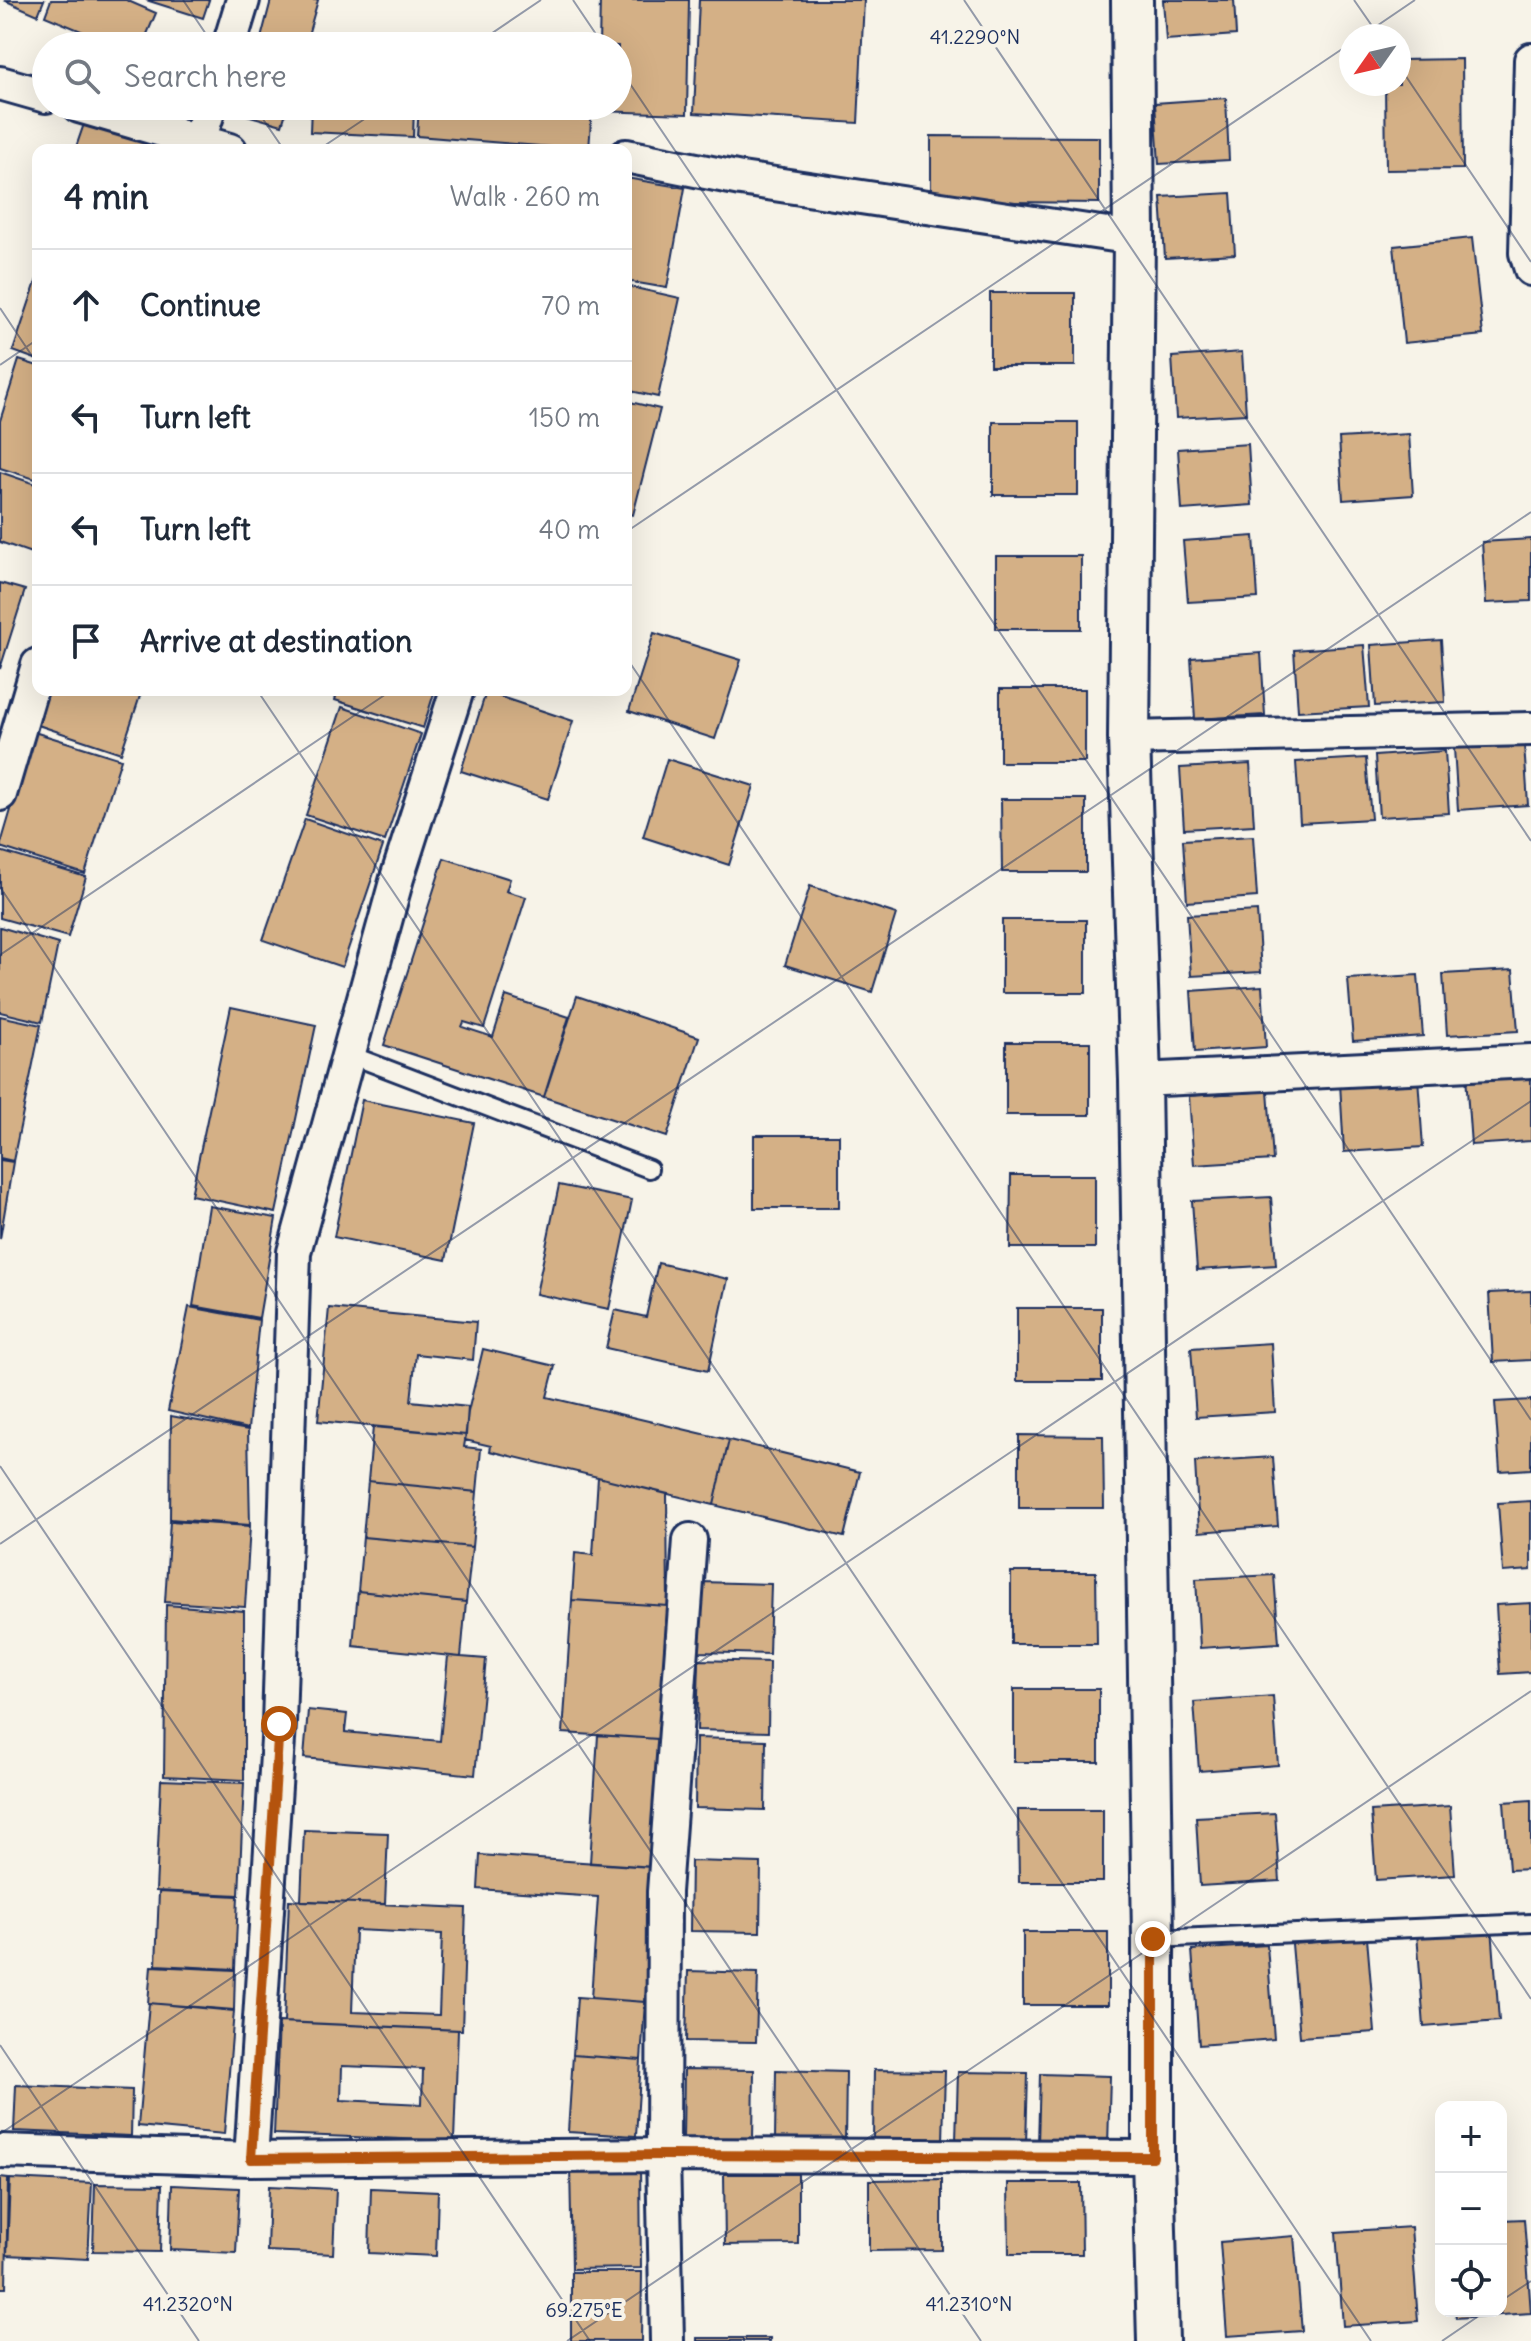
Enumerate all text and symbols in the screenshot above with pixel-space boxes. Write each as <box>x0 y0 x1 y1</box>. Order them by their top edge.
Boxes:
text: 41.2290°N <box>930 24 1020 49</box>
north arrow <box>1339 24 1411 96</box>
search box <box>32 32 632 120</box>
icon: search <box>60 54 104 98</box>
text: Search here <box>124 57 287 95</box>
text: 4 min <box>64 175 149 218</box>
text: Walk · 260 m <box>450 180 600 213</box>
icon: ahead <box>64 283 108 327</box>
text: Continue <box>140 286 261 324</box>
text: 70 m <box>541 289 600 322</box>
icon: left <box>64 395 108 439</box>
text: Turn left <box>140 398 251 436</box>
text: 150 m <box>529 401 600 434</box>
icon: left <box>64 507 108 551</box>
text: Turn left <box>140 510 251 548</box>
text: 40 m <box>539 513 600 546</box>
icon: arrive <box>64 619 108 663</box>
text: Arrive at destination <box>140 622 412 660</box>
route start <box>261 1706 297 1742</box>
route end <box>1135 1921 1171 1957</box>
map controls <box>1435 2101 1507 2317</box>
button: + <box>1435 2101 1507 2173</box>
button: − <box>1435 2173 1507 2245</box>
button: locate <box>1435 2245 1507 2317</box>
text: 41.2320°N <box>143 2291 233 2316</box>
text: 41.2310°N <box>925 2291 1013 2316</box>
text: 69.275°E <box>545 2297 623 2322</box>

